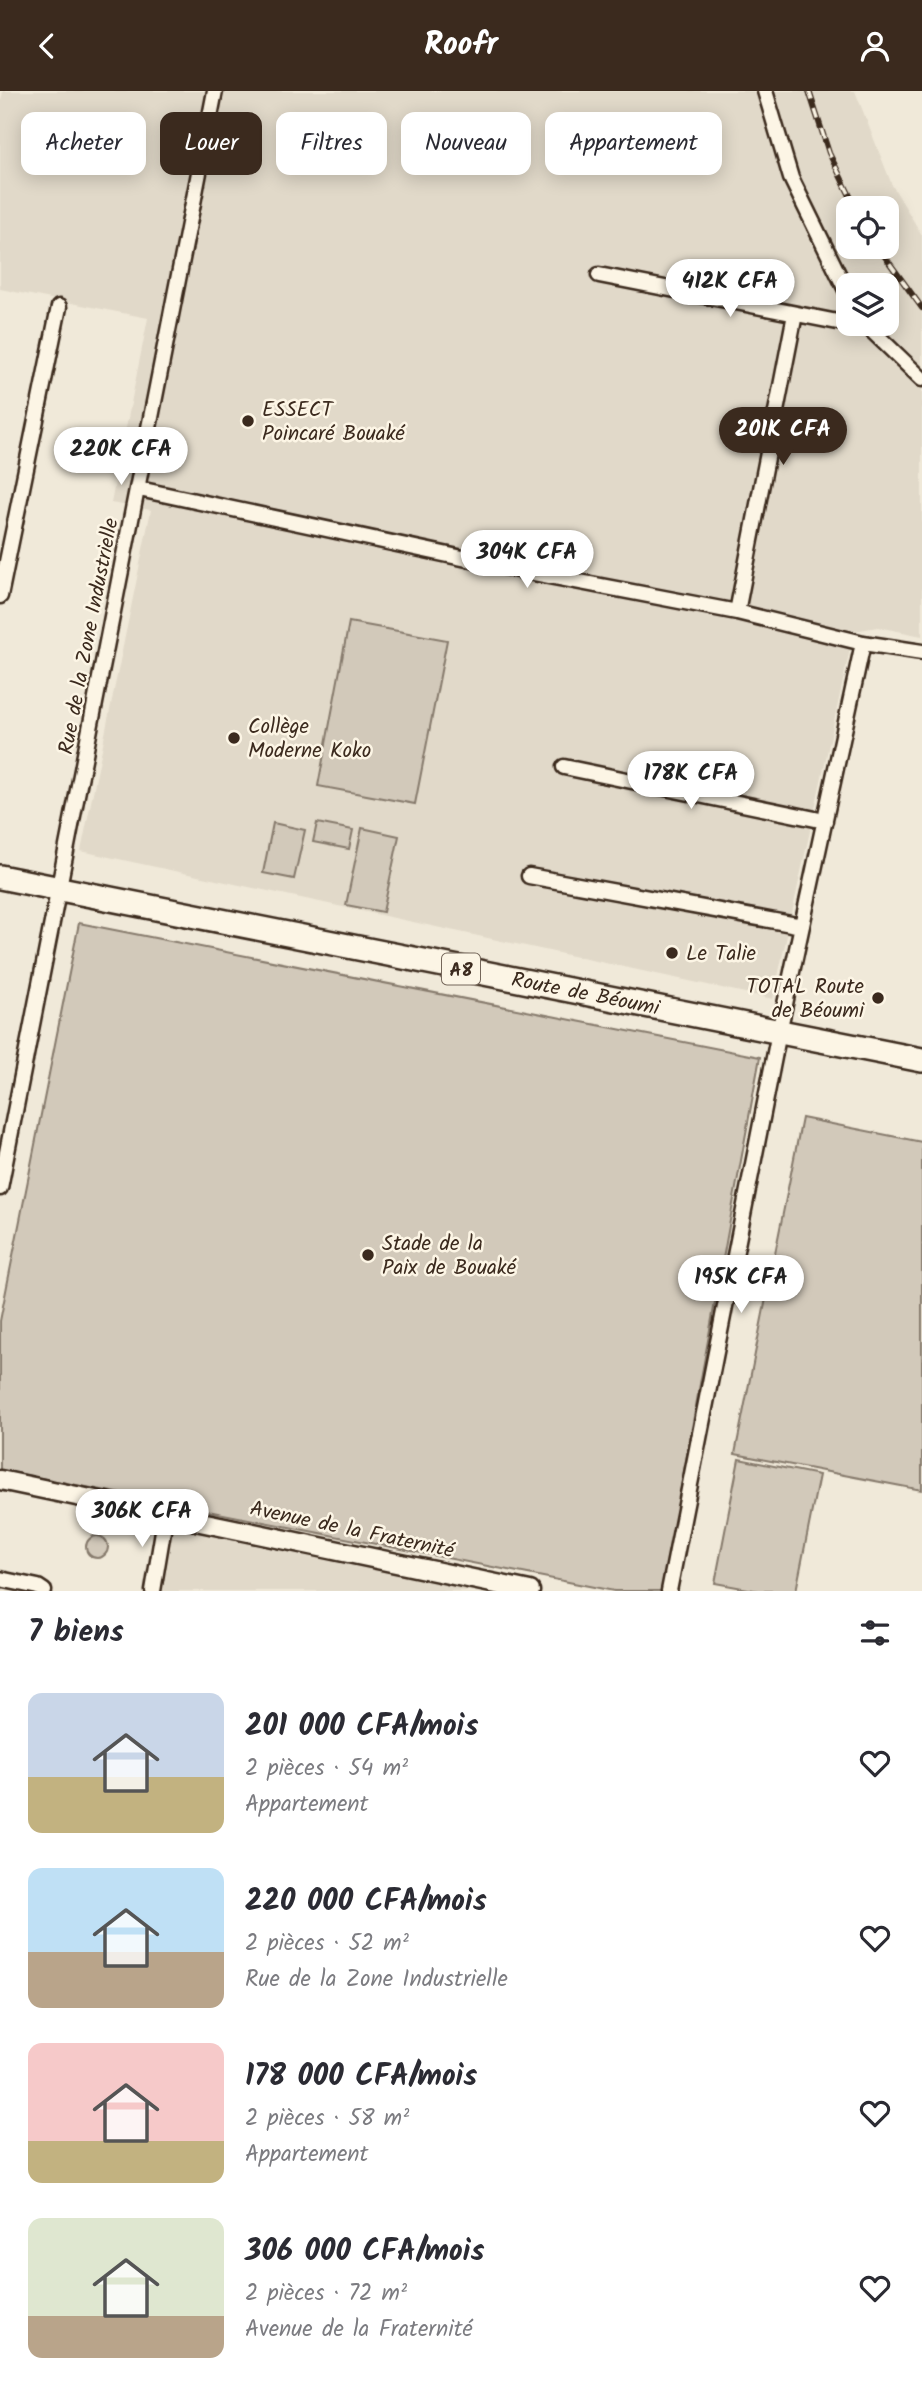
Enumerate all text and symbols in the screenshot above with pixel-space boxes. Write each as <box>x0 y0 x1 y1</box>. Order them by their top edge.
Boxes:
text: Roofr <box>424 20 498 71</box>
icon: back <box>28 27 66 65</box>
icon: person <box>856 27 894 65</box>
chip: Acheter <box>21 112 146 175</box>
chip: Louer <box>160 112 262 175</box>
chip: Filtres <box>276 112 387 175</box>
chip: Nouveau <box>401 112 531 175</box>
chip: Appartement <box>545 112 722 175</box>
map controls <box>836 196 899 336</box>
button: locate <box>836 196 899 259</box>
pin: 412K CFA <box>658 259 802 319</box>
text: 412K CFA <box>682 264 778 300</box>
button: layers <box>836 273 899 336</box>
place label: ESSECT Poincaré Bouaké <box>262 394 406 451</box>
pin: 201K CFA <box>711 407 855 467</box>
text: 201K CFA <box>735 412 831 448</box>
marker: ESSECT Poincaré Bouaké <box>240 413 256 429</box>
pin: 220K CFA <box>49 427 193 487</box>
text: 220K CFA <box>70 432 172 468</box>
street label: Rue de la Zone Industrielle <box>50 515 129 757</box>
pin: 304K CFA <box>455 531 599 590</box>
text: 304K CFA <box>477 535 577 571</box>
place label: Collège Moderne Koko <box>248 711 371 768</box>
marker: Collège Moderne Koko <box>226 730 242 746</box>
pin: 178K CFA <box>619 751 763 811</box>
text: 178K CFA <box>643 756 739 792</box>
place label: Le Talie <box>686 938 757 971</box>
marker: Le Talie <box>664 945 680 961</box>
road number: A8 <box>442 953 480 985</box>
street label: Route de Béoumi <box>508 964 663 1026</box>
place label: TOTAL Route de Béoumi <box>747 971 865 1028</box>
marker: TOTAL Route de Béoumi <box>870 990 886 1006</box>
place label: Stade de la Paix de Bouaké <box>382 1228 517 1285</box>
marker: Stade de la Paix de Bouaké <box>360 1247 376 1263</box>
pin: 195K CFA <box>669 1255 813 1315</box>
text: 195K CFA <box>694 1260 788 1296</box>
pin: 306K CFA <box>70 1489 214 1549</box>
street label: Avenue de la Fraternité <box>247 1493 458 1568</box>
text: 306K CFA <box>92 1494 192 1530</box>
text: 7 biens <box>28 1609 124 1657</box>
icon: filters <box>856 1614 894 1652</box>
text: 201 000 CFA/mois <box>245 1703 478 1751</box>
icon: home <box>84 1721 168 1805</box>
icon: heart <box>856 1744 894 1782</box>
text: 2 pièces · 54 m² <box>245 1751 408 1787</box>
text: Appartement <box>245 1787 368 1823</box>
text: 220 000 CFA/mois <box>245 1878 487 1926</box>
icon: home <box>84 1896 168 1980</box>
icon: heart <box>856 1919 894 1957</box>
text: 2 pièces · 52 m² <box>245 1926 409 1962</box>
text: Rue de la Zone Industrielle <box>245 1962 508 1998</box>
text: 178 000 CFA/mois <box>245 2053 477 2101</box>
icon: home <box>84 2071 168 2155</box>
icon: heart <box>856 2094 894 2132</box>
text: 2 pièces · 58 m² <box>245 2101 409 2137</box>
text: Appartement <box>245 2137 368 2173</box>
text: 306 000 CFA/mois <box>245 2228 485 2276</box>
icon: home <box>84 2246 168 2330</box>
icon: heart <box>856 2269 894 2307</box>
text: 2 pièces · 72 m² <box>245 2276 407 2312</box>
text: Avenue de la Fraternité <box>245 2312 473 2348</box>

